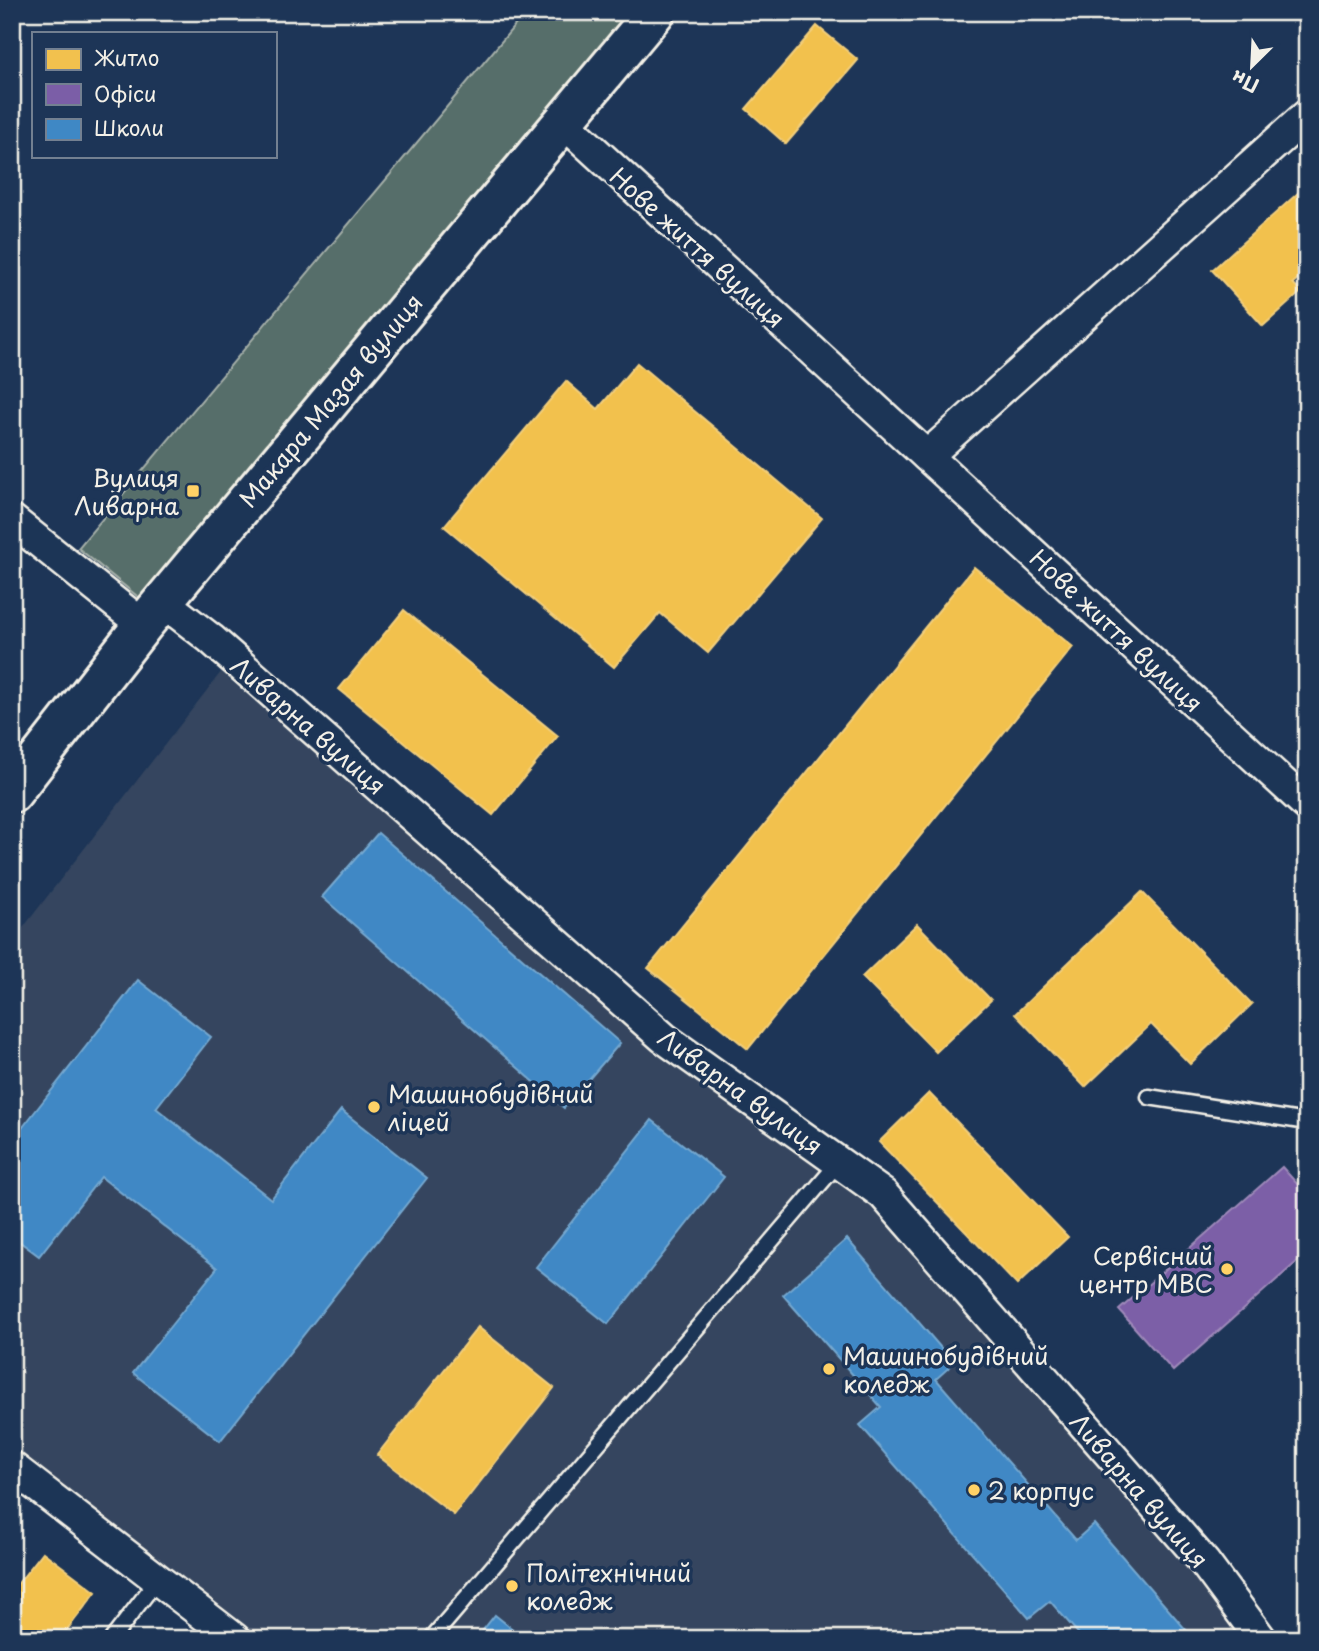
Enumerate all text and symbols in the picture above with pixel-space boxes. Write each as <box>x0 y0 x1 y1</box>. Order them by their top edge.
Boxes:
legend <box>32 32 276 158</box>
north arrow <box>1218 32 1288 102</box>
text: Житло <box>94 41 159 73</box>
text: Пн <box>1226 64 1263 101</box>
text: Офіси <box>94 77 156 109</box>
text: Школи <box>94 111 164 143</box>
street label: Нове життя вулиця <box>602 158 794 336</box>
street label: Макара Мазая вулиця <box>229 285 431 515</box>
place label: Вулиця Ливарна <box>74 459 179 523</box>
marker: Вулиця Ливарна <box>185 483 201 499</box>
street label: Нове життя вулиця <box>1022 540 1212 720</box>
street label: Ливарна вулиця <box>223 647 395 803</box>
street label: Ливарна вулиця <box>651 1019 831 1163</box>
place label: Машинобудівний ліцей <box>387 1075 593 1139</box>
marker: Машинобудівний ліцей <box>366 1099 382 1115</box>
place label: Сервісний центр МВС <box>1079 1237 1213 1301</box>
marker: Сервісний центр МВС <box>1219 1261 1235 1277</box>
place label: Машинобудівний коледж <box>843 1337 1048 1401</box>
marker: Машинобудівний коледж <box>821 1361 837 1377</box>
street label: Ливарна вулиця <box>1062 1404 1218 1576</box>
place label: 2 корпус <box>988 1472 1094 1508</box>
marker: 2 корпус <box>966 1482 982 1498</box>
place label: Політехнічний коледж <box>526 1554 691 1618</box>
marker: Політехнічний коледж <box>504 1578 520 1594</box>

